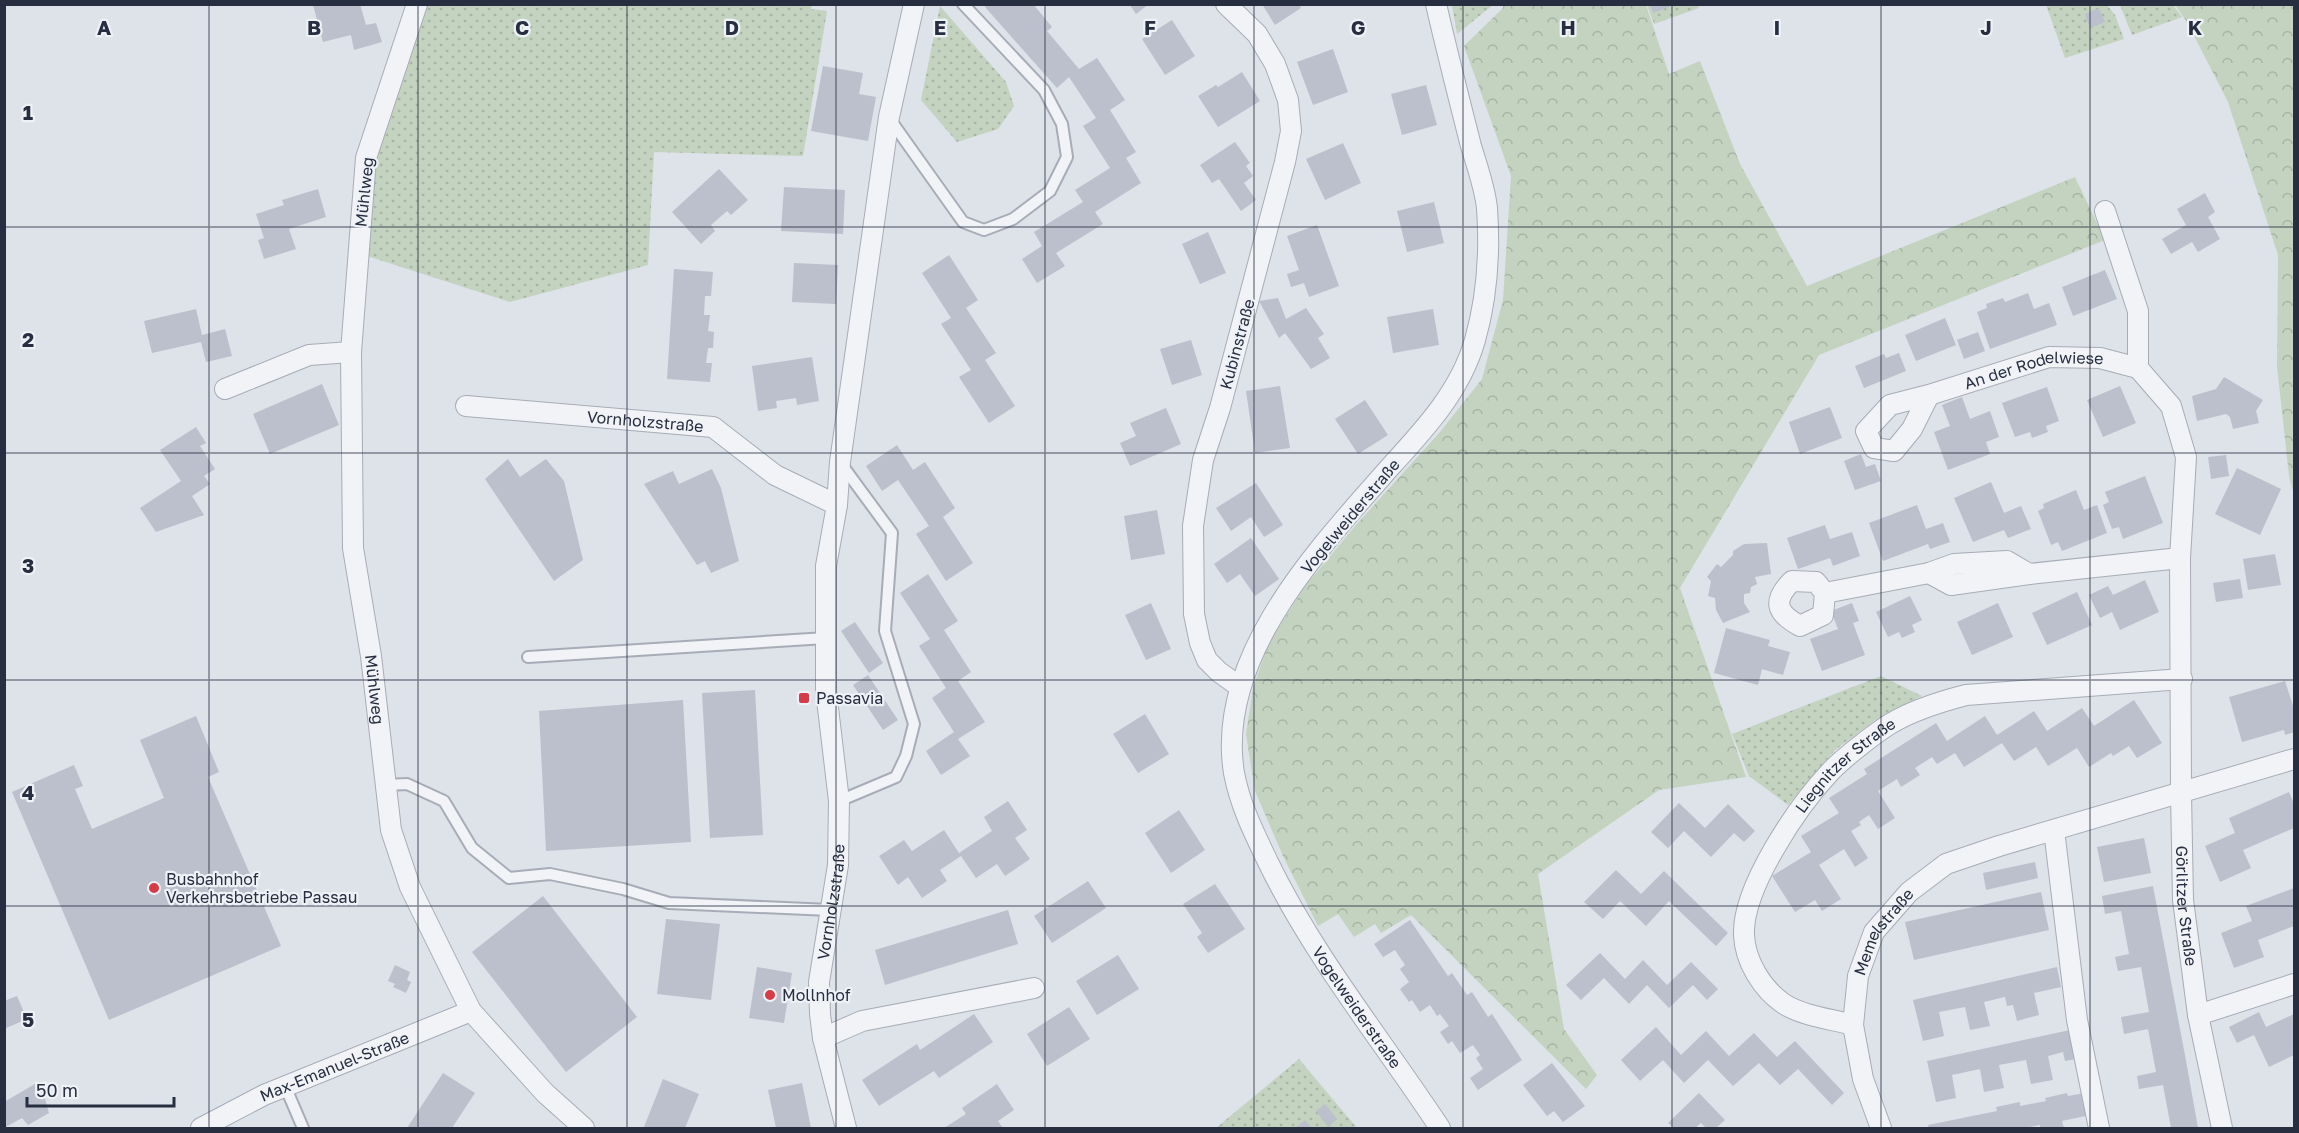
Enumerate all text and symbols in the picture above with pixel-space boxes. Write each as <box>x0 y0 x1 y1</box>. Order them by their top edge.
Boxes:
text: A <box>97 15 111 39</box>
text: B <box>307 15 321 39</box>
text: C <box>515 15 529 39</box>
text: D <box>725 15 739 39</box>
text: E <box>934 15 946 39</box>
text: F <box>1144 15 1156 39</box>
text: G <box>1351 15 1365 39</box>
text: H <box>1560 15 1576 39</box>
text: I <box>1774 15 1780 39</box>
text: J <box>1980 15 1992 39</box>
text: K <box>2188 15 2203 39</box>
text: 1 <box>23 100 33 124</box>
street label: Mühlweg <box>350 156 378 228</box>
street label: Kubinstraße <box>1215 297 1259 391</box>
text: 2 <box>22 327 34 351</box>
street label: An der Rodelwiese <box>1962 347 2104 393</box>
street label: Vornholzstraße <box>586 406 704 436</box>
street label: Vogelweiderstraße <box>1296 455 1404 577</box>
text: 3 <box>22 553 34 577</box>
street label: Mühlweg <box>361 653 389 725</box>
place label: Passavia <box>816 688 883 708</box>
marker: Passavia <box>797 691 811 705</box>
street label: Liegnitzer Straße <box>1791 713 1899 817</box>
text: 4 <box>22 780 34 804</box>
street label: Vornholzstraße <box>813 844 848 961</box>
street label: Görlitzer Straße <box>2172 845 2202 967</box>
place label: Busbahnhof Verkehrsbetriebe Passau <box>166 869 357 907</box>
marker: Busbahnhof Verkehrsbetriebe Passau <box>147 881 161 895</box>
street label: Memelstraße <box>1849 884 1918 978</box>
street label: Vogelweiderstraße <box>1308 943 1406 1072</box>
place label: Mollnhof <box>782 985 851 1005</box>
marker: Mollnhof <box>763 988 777 1002</box>
text: 5 <box>22 1007 34 1031</box>
street label: Max-Emanuel-Straße <box>257 1027 412 1106</box>
scale bar <box>27 1070 174 1108</box>
text: 50 m <box>36 1079 78 1101</box>

